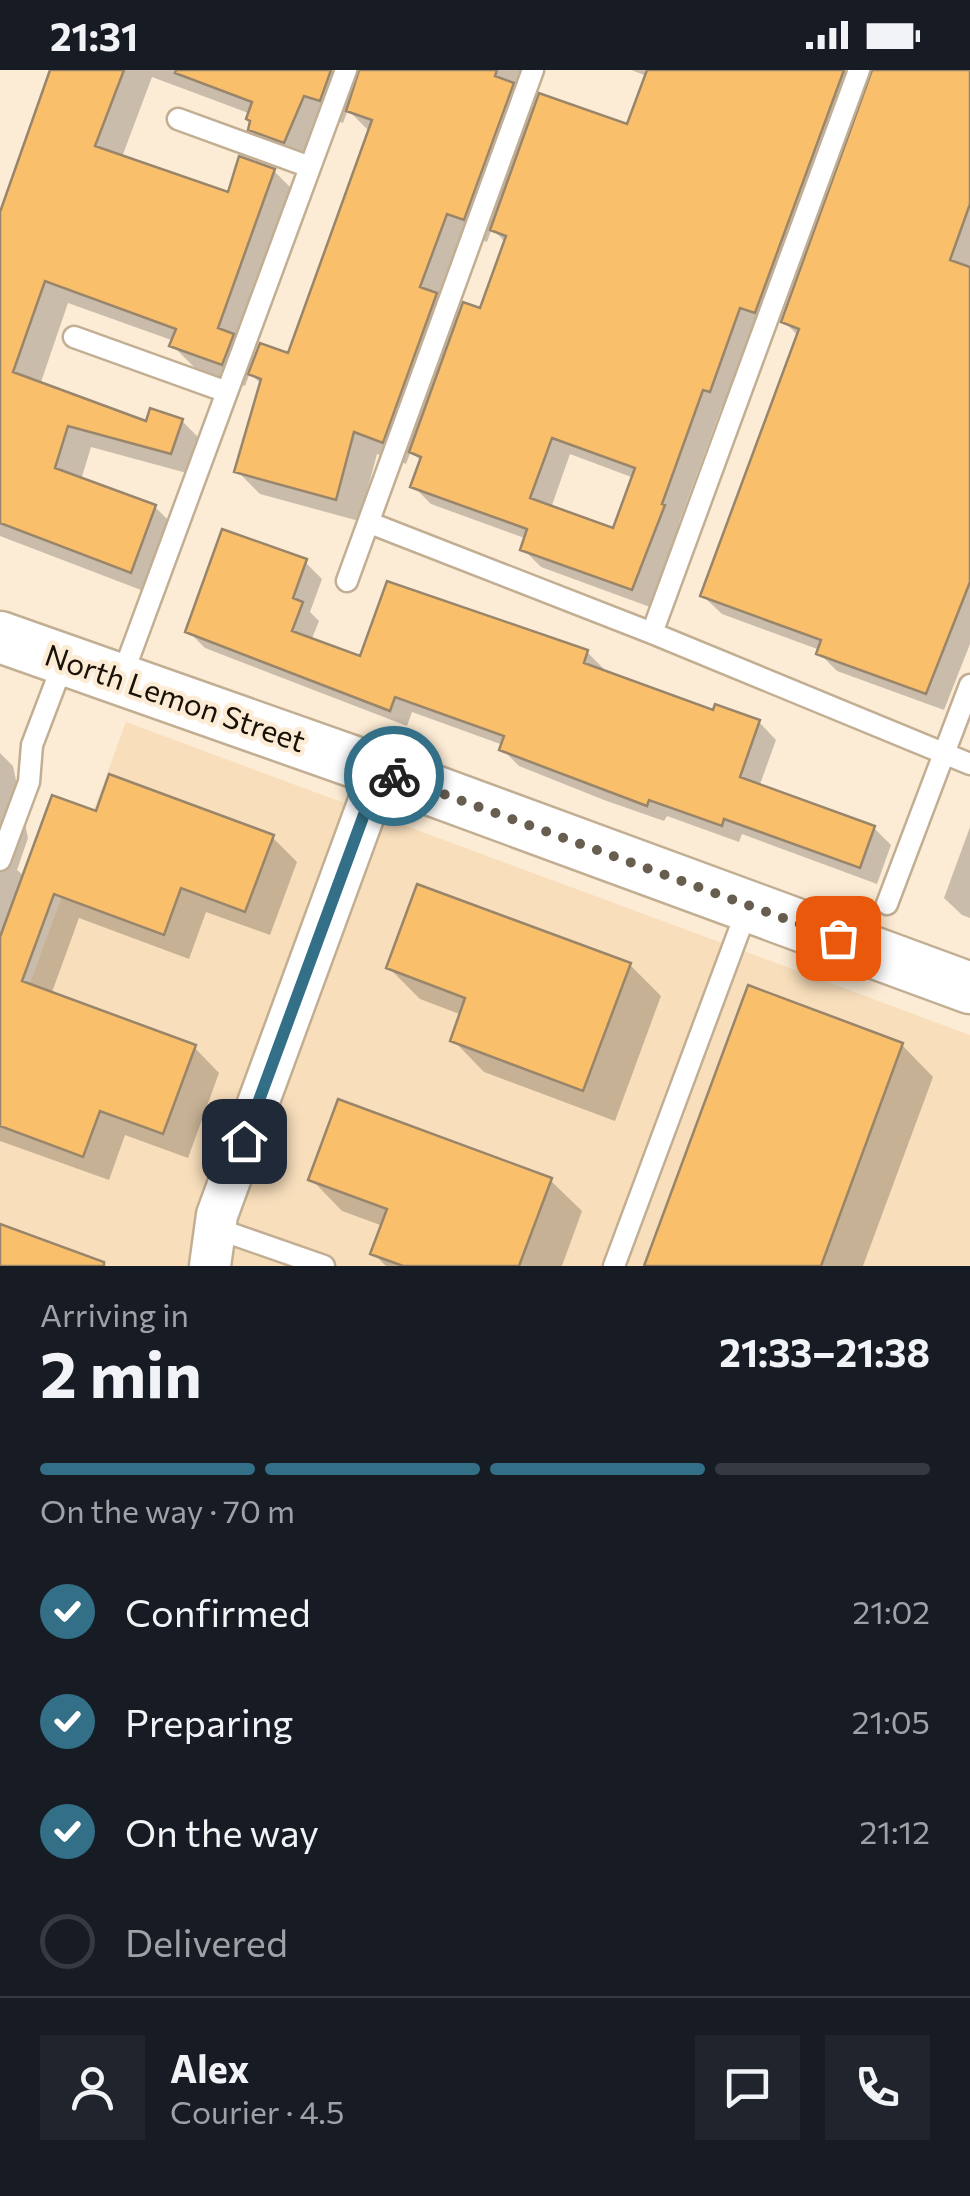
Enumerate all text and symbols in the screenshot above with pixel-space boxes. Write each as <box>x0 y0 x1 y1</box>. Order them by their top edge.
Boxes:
text: 21:31 <box>50 12 138 59</box>
street label: North Lemon Street <box>41 635 311 759</box>
courier <box>344 726 444 826</box>
icon: bike <box>367 749 422 804</box>
pin <box>796 896 881 981</box>
icon: bag <box>811 911 866 966</box>
pin <box>202 1099 287 1184</box>
icon: home <box>217 1114 272 1169</box>
text: Arriving in <box>40 1294 189 1334</box>
text: 21:33–21:38 <box>719 1328 930 1375</box>
text: 2 min <box>40 1332 202 1411</box>
text: On the way · 70 m <box>40 1490 295 1530</box>
icon: check <box>40 1584 95 1639</box>
text: Confirmed <box>125 1588 311 1635</box>
text: 21:02 <box>852 1591 930 1631</box>
icon: check <box>40 1694 95 1749</box>
text: Preparing <box>125 1698 293 1745</box>
text: 21:05 <box>852 1701 930 1741</box>
icon: check <box>40 1804 95 1859</box>
text: On the way <box>125 1808 319 1855</box>
text: 21:12 <box>860 1811 930 1851</box>
text: Delivered <box>125 1918 288 1965</box>
button: person <box>40 2035 145 2140</box>
button: chat <box>695 2035 800 2140</box>
button: phone <box>825 2035 930 2140</box>
text: Alex <box>170 2044 249 2091</box>
text: Courier · 4.5 <box>170 2091 344 2131</box>

